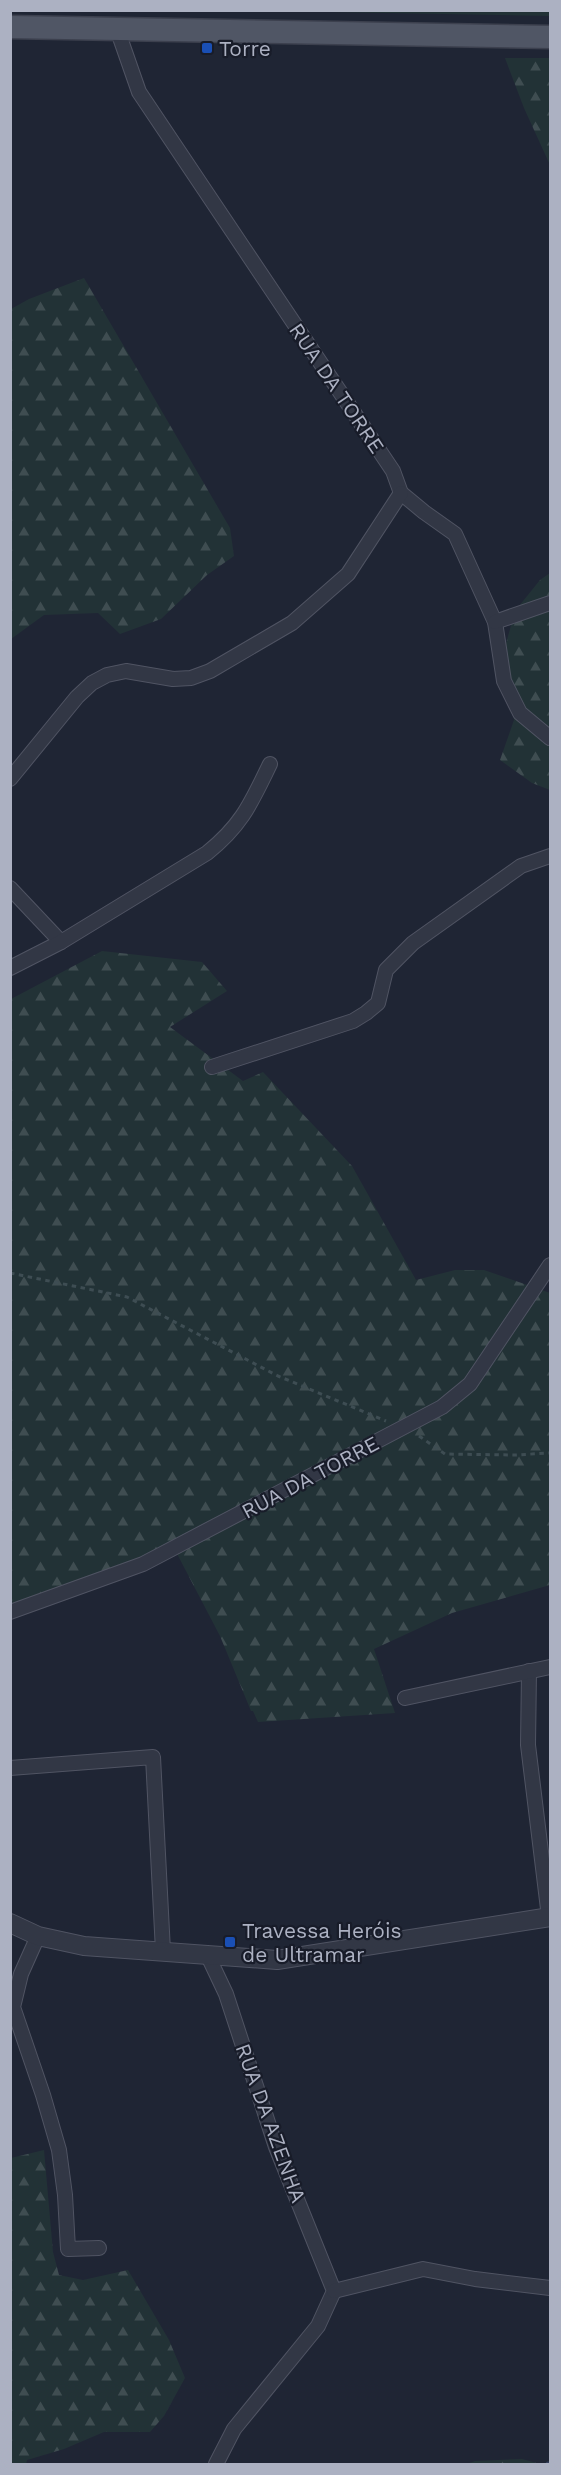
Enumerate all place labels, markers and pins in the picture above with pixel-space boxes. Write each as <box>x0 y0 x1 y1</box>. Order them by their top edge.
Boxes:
place label: Torre <box>219 36 271 61</box>
marker: Torre <box>200 41 214 55</box>
place label: Travessa Heróis de Ultramar <box>242 1918 402 1967</box>
marker: Travessa Heróis de Ultramar <box>223 1935 237 1949</box>

